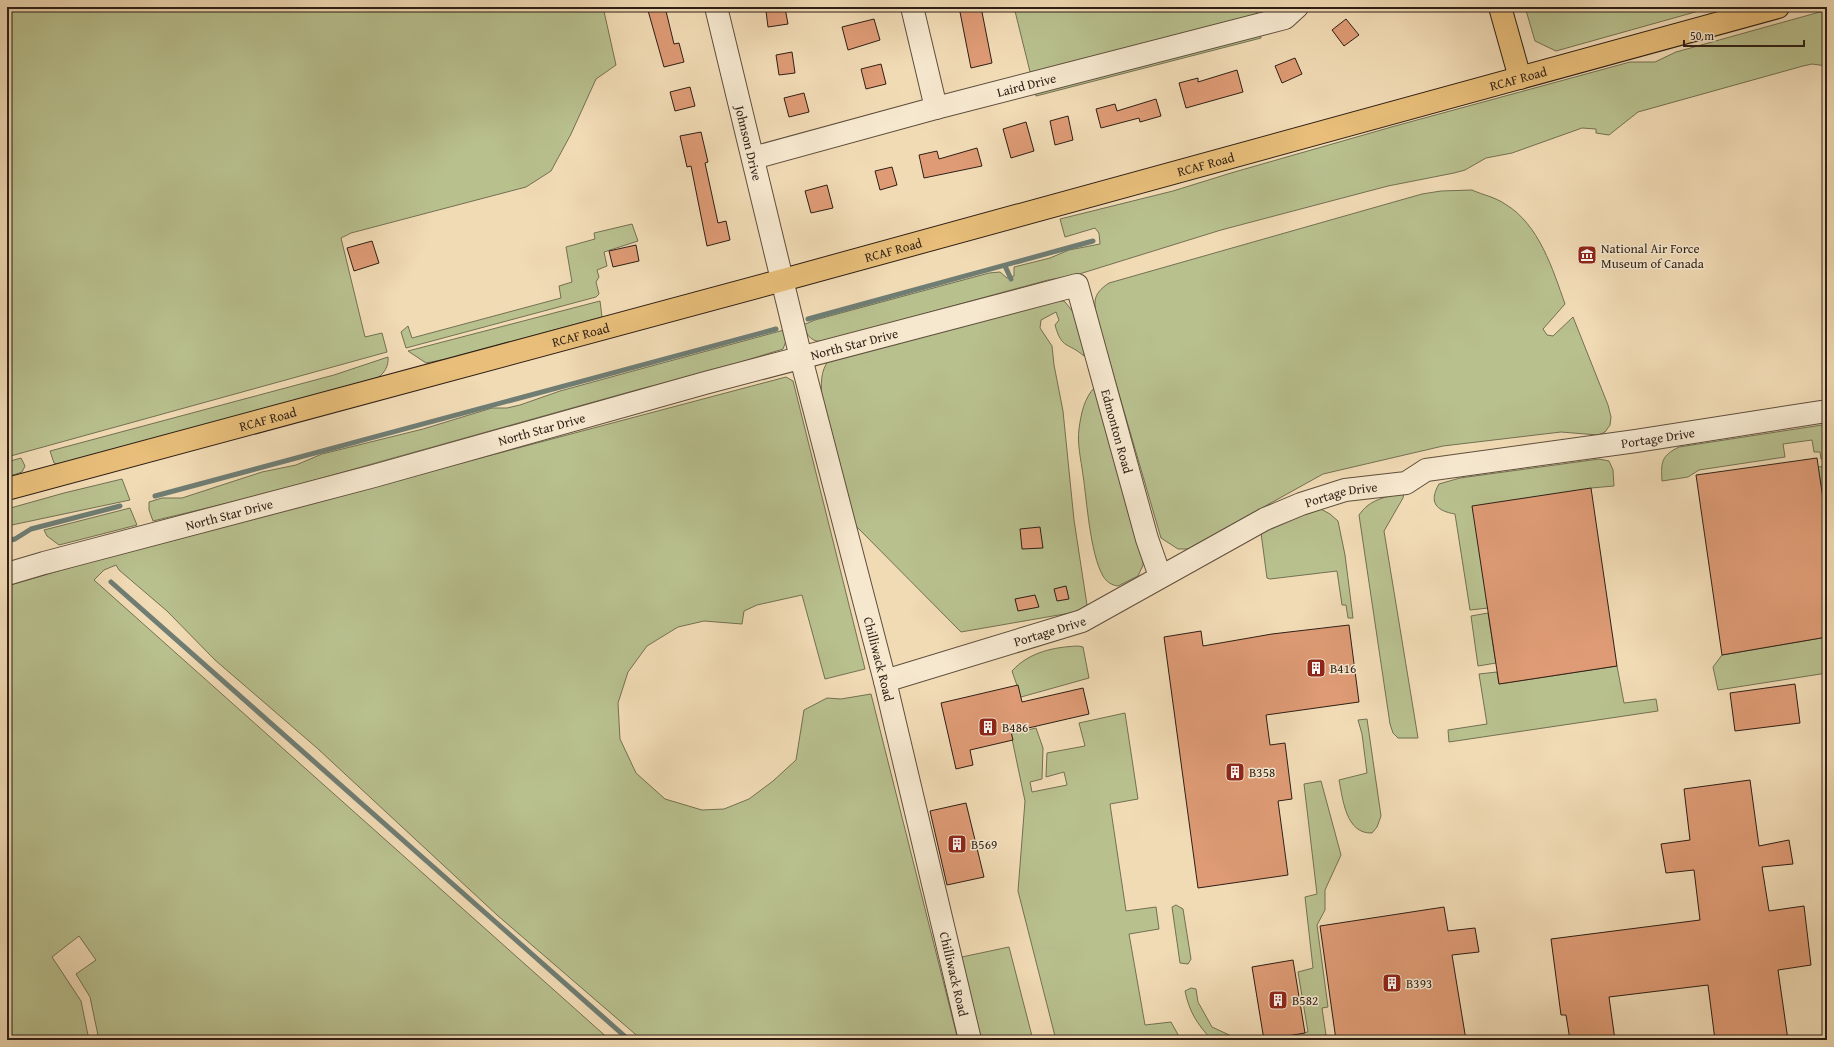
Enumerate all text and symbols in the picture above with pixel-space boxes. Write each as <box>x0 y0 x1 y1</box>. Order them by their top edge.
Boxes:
scale bar <box>1684 22 1804 48</box>
text: 50 m <box>1690 27 1714 44</box>
street label: RCAF Road <box>1487 61 1549 95</box>
street label: Laird Drive <box>995 68 1058 101</box>
street label: Johnson Drive <box>730 102 767 183</box>
street label: RCAF Road <box>1175 147 1237 181</box>
street label: RCAF Road <box>863 233 924 267</box>
place label: National Air Force Museum of Canada <box>1601 239 1705 273</box>
museum icon: National Air Force Museum of Canada <box>1576 244 1598 266</box>
street label: RCAF Road <box>550 318 611 351</box>
street label: North Star Drive <box>808 323 900 364</box>
street label: Edmonton Road <box>1097 387 1138 476</box>
street label: RCAF Road <box>237 402 298 436</box>
street label: North Star Drive <box>496 408 587 450</box>
street label: Portage Drive <box>1620 422 1696 452</box>
street label: Portage Drive <box>1302 477 1378 512</box>
street label: North Star Drive <box>183 494 275 535</box>
street label: Portage Drive <box>1011 611 1089 651</box>
street label: Chilliwack Road <box>859 615 899 703</box>
building icon: B416 <box>1305 657 1327 679</box>
place label: B416 <box>1330 659 1356 678</box>
building icon: B486 <box>977 716 999 738</box>
place label: B486 <box>1002 718 1028 737</box>
building icon: B358 <box>1224 761 1246 783</box>
place label: B358 <box>1249 763 1275 782</box>
building icon: B569 <box>946 833 968 855</box>
place label: B569 <box>971 835 997 854</box>
street label: Chilliwack Road <box>935 930 974 1018</box>
building icon: B393 <box>1381 972 1403 994</box>
place label: B393 <box>1406 974 1432 993</box>
building icon: B582 <box>1267 989 1289 1011</box>
place label: B582 <box>1292 991 1318 1010</box>

